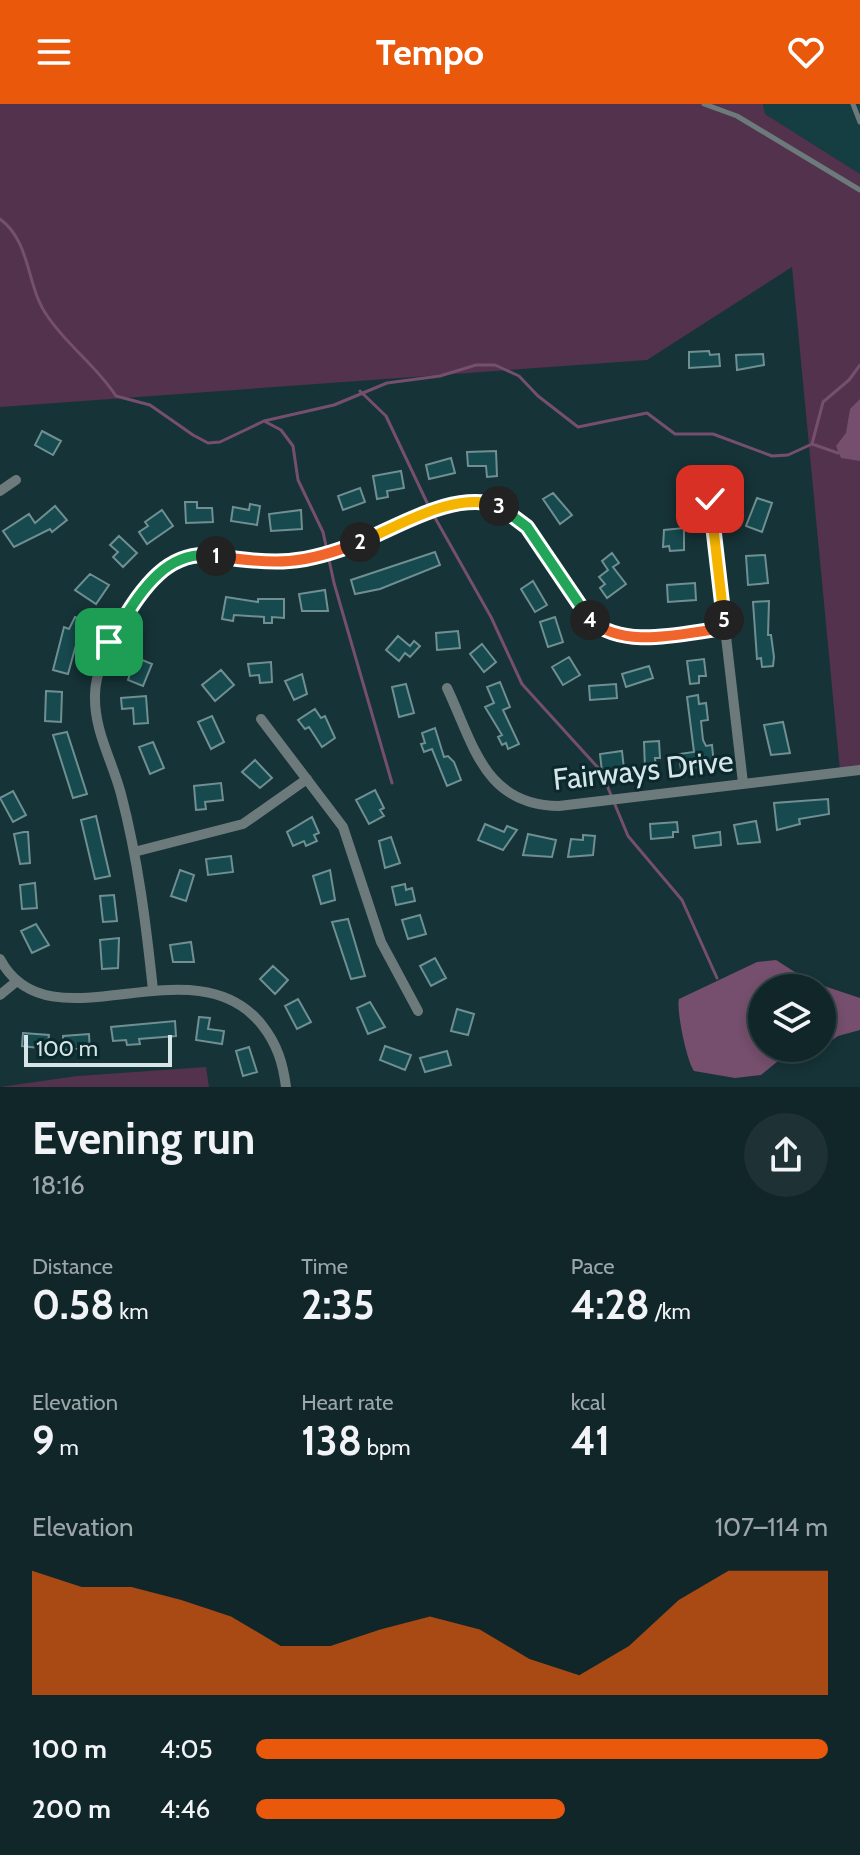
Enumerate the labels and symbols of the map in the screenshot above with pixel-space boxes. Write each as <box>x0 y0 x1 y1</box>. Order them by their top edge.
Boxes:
pin <box>676 465 744 533</box>
pin: 3 <box>479 486 519 526</box>
pin: 2 <box>340 522 380 562</box>
pin: 1 <box>196 536 236 576</box>
pin: 4 <box>570 600 610 640</box>
pin: 5 <box>704 600 744 640</box>
pin <box>75 608 143 676</box>
street label: Fairways Drive <box>551 742 735 798</box>
scale bar <box>24 1031 172 1067</box>

